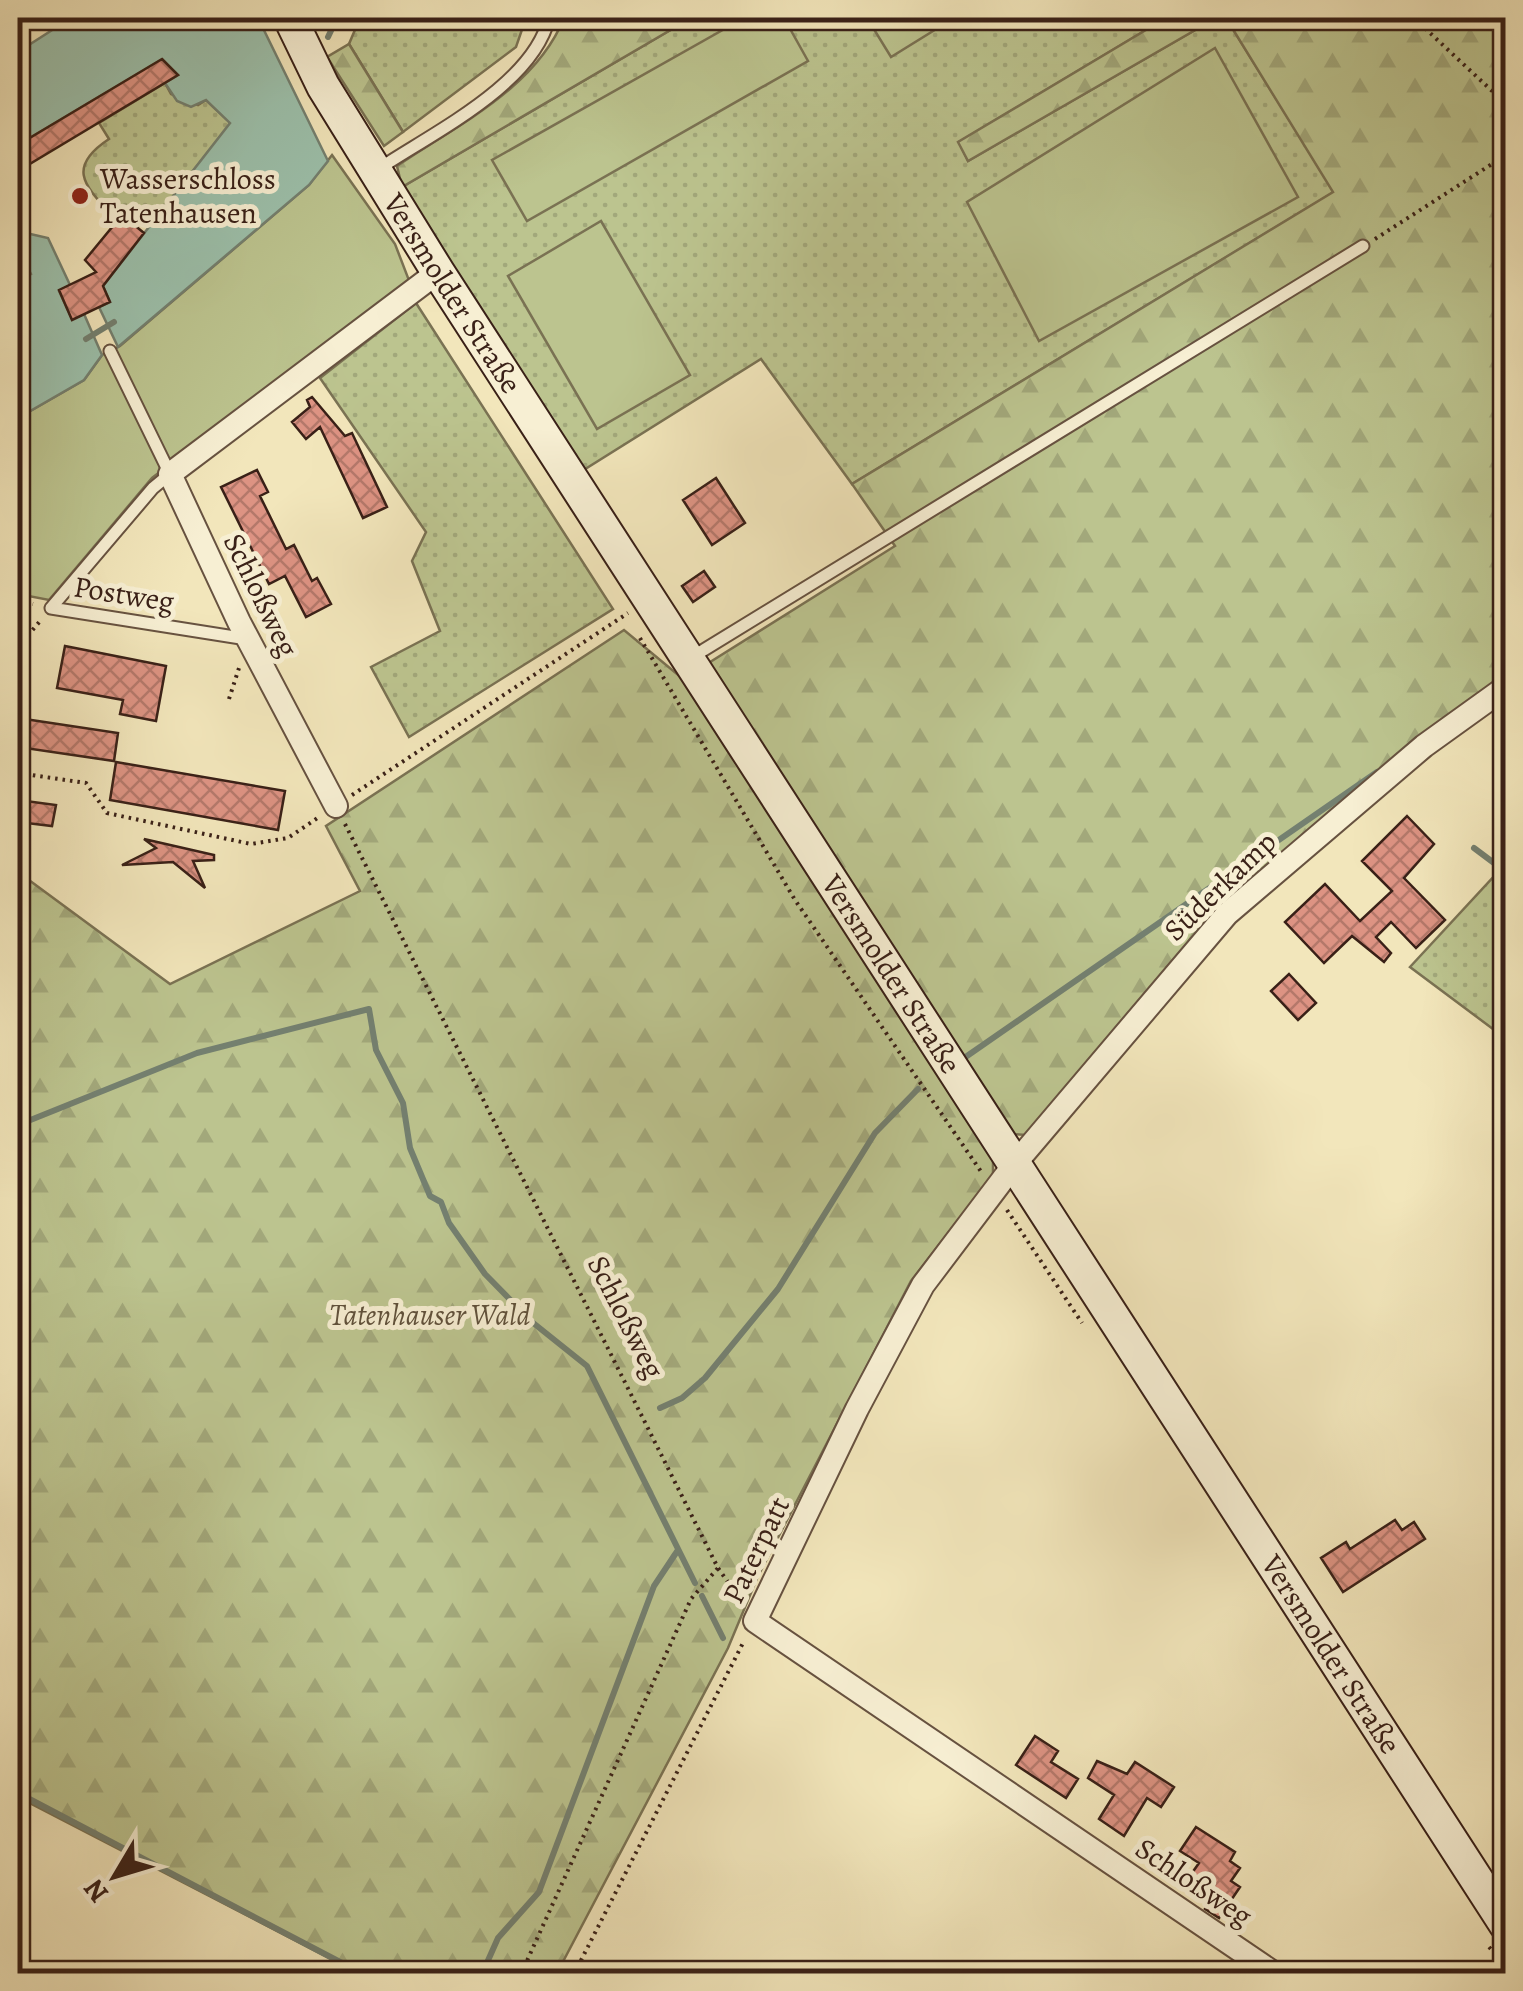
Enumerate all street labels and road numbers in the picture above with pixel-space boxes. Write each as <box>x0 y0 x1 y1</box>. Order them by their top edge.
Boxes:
street label: Versmolder Straße <box>374 185 531 401</box>
street label: Schloßweg <box>214 527 308 663</box>
street label: Postweg <box>71 566 177 622</box>
street label: Süderkamp <box>1155 822 1285 950</box>
street label: Versmolder Straße <box>812 866 971 1081</box>
street label: Schloßweg <box>578 1249 674 1385</box>
street label: Paterpatt <box>713 1490 799 1610</box>
street label: Versmolder Straße <box>1251 1546 1410 1762</box>
street label: Schloßweg <box>1128 1828 1260 1936</box>

